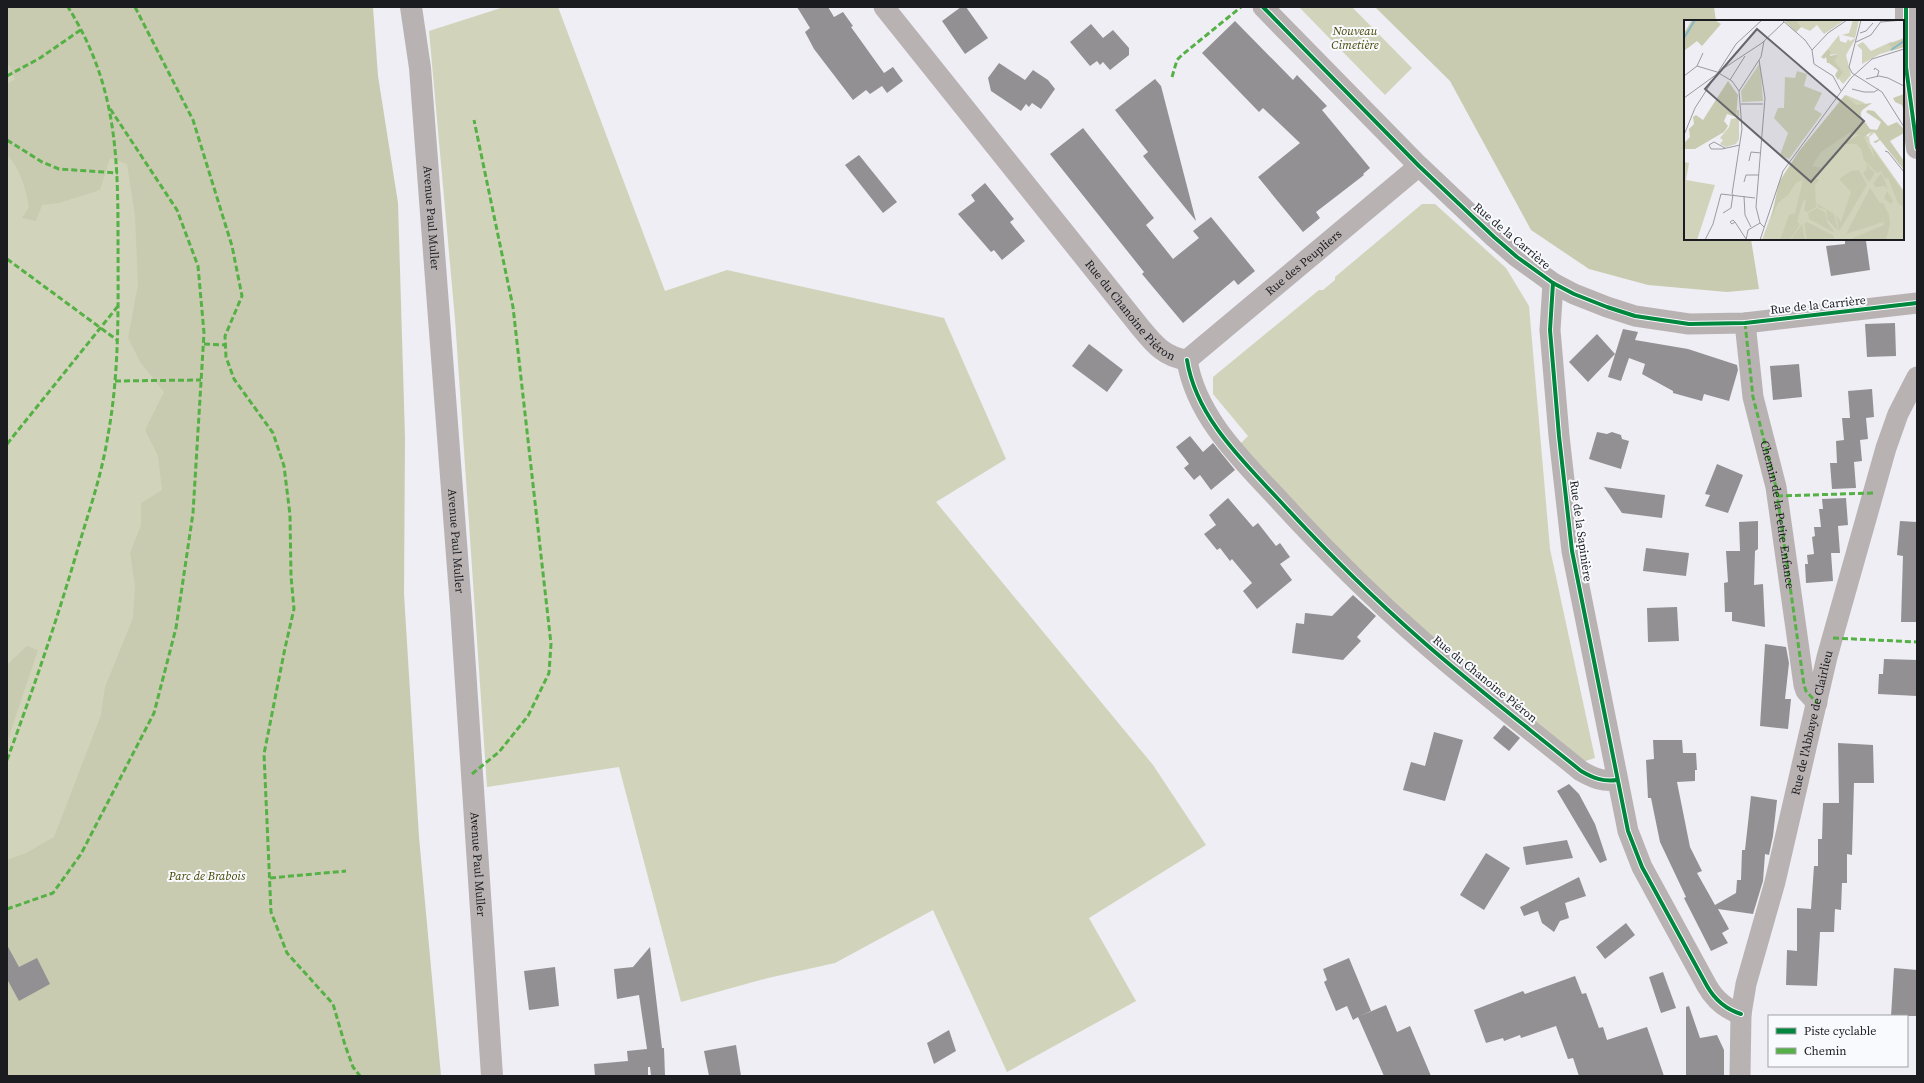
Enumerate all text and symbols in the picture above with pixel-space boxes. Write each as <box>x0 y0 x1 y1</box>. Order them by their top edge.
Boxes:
inset map <box>1684 20 1904 240</box>
park label: Nouveau Cimetière <box>1331 23 1379 53</box>
street label: Avenue Paul Muller <box>419 165 443 271</box>
street label: Rue de la Carrière <box>1470 199 1554 273</box>
street label: Rue des Peupliers <box>1262 226 1345 299</box>
street label: Rue du Chanoine Piéron <box>1081 256 1178 364</box>
street label: Rue de la Carrière <box>1769 292 1867 318</box>
street label: Chemin de la Petite Enfance <box>1756 439 1798 590</box>
street label: Rue de la Sapinière <box>1566 479 1596 583</box>
street label: Avenue Paul Muller <box>444 488 468 594</box>
street label: Rue du Chanoine Piéron <box>1429 632 1541 726</box>
street label: Rue de l'Abbaye de Clairlieu <box>1787 648 1836 797</box>
street label: Avenue Paul Muller <box>467 811 489 917</box>
park label: Parc de Brabois <box>168 868 246 884</box>
legend <box>1768 1015 1908 1067</box>
text: Piste cyclable <box>1804 1023 1876 1039</box>
text: Chemin <box>1804 1043 1847 1059</box>

